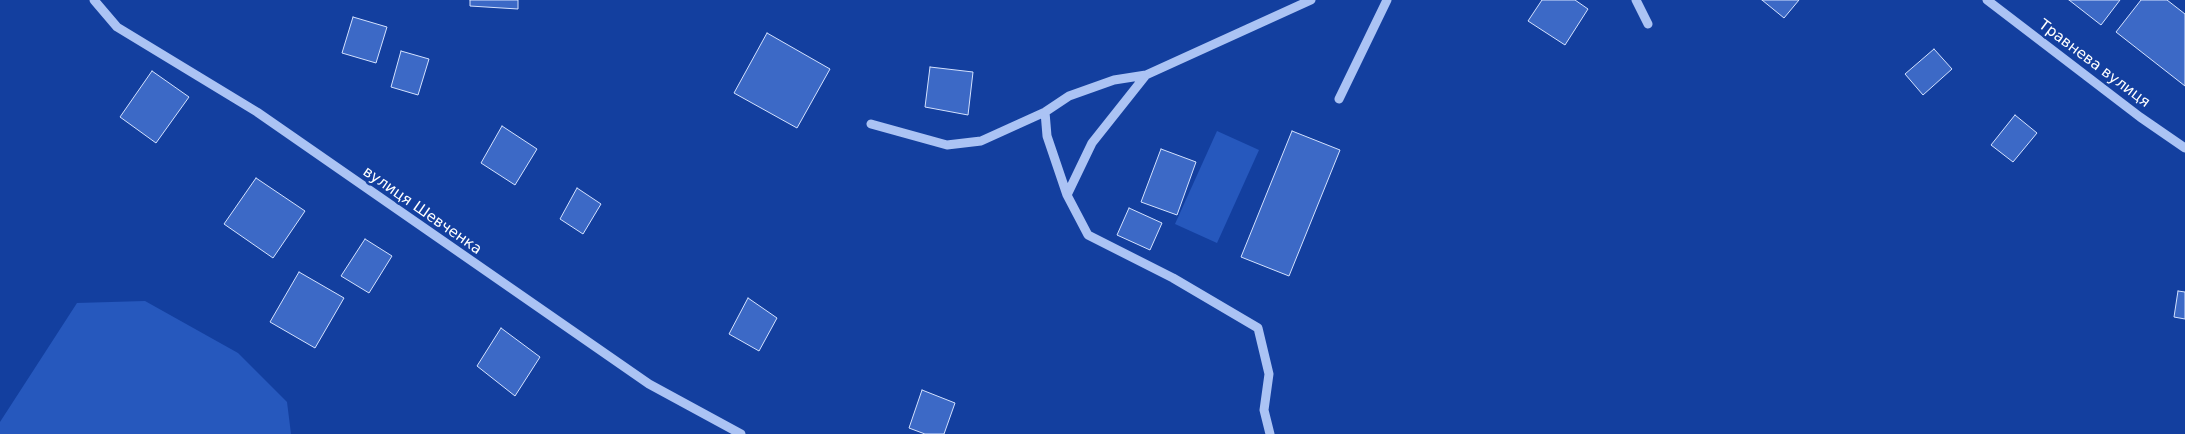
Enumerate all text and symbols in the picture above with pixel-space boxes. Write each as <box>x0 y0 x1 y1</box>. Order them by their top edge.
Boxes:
street label: Травнева вулиця <box>2035 16 2153 112</box>
street label: вулиця Шевченка <box>359 163 485 259</box>

